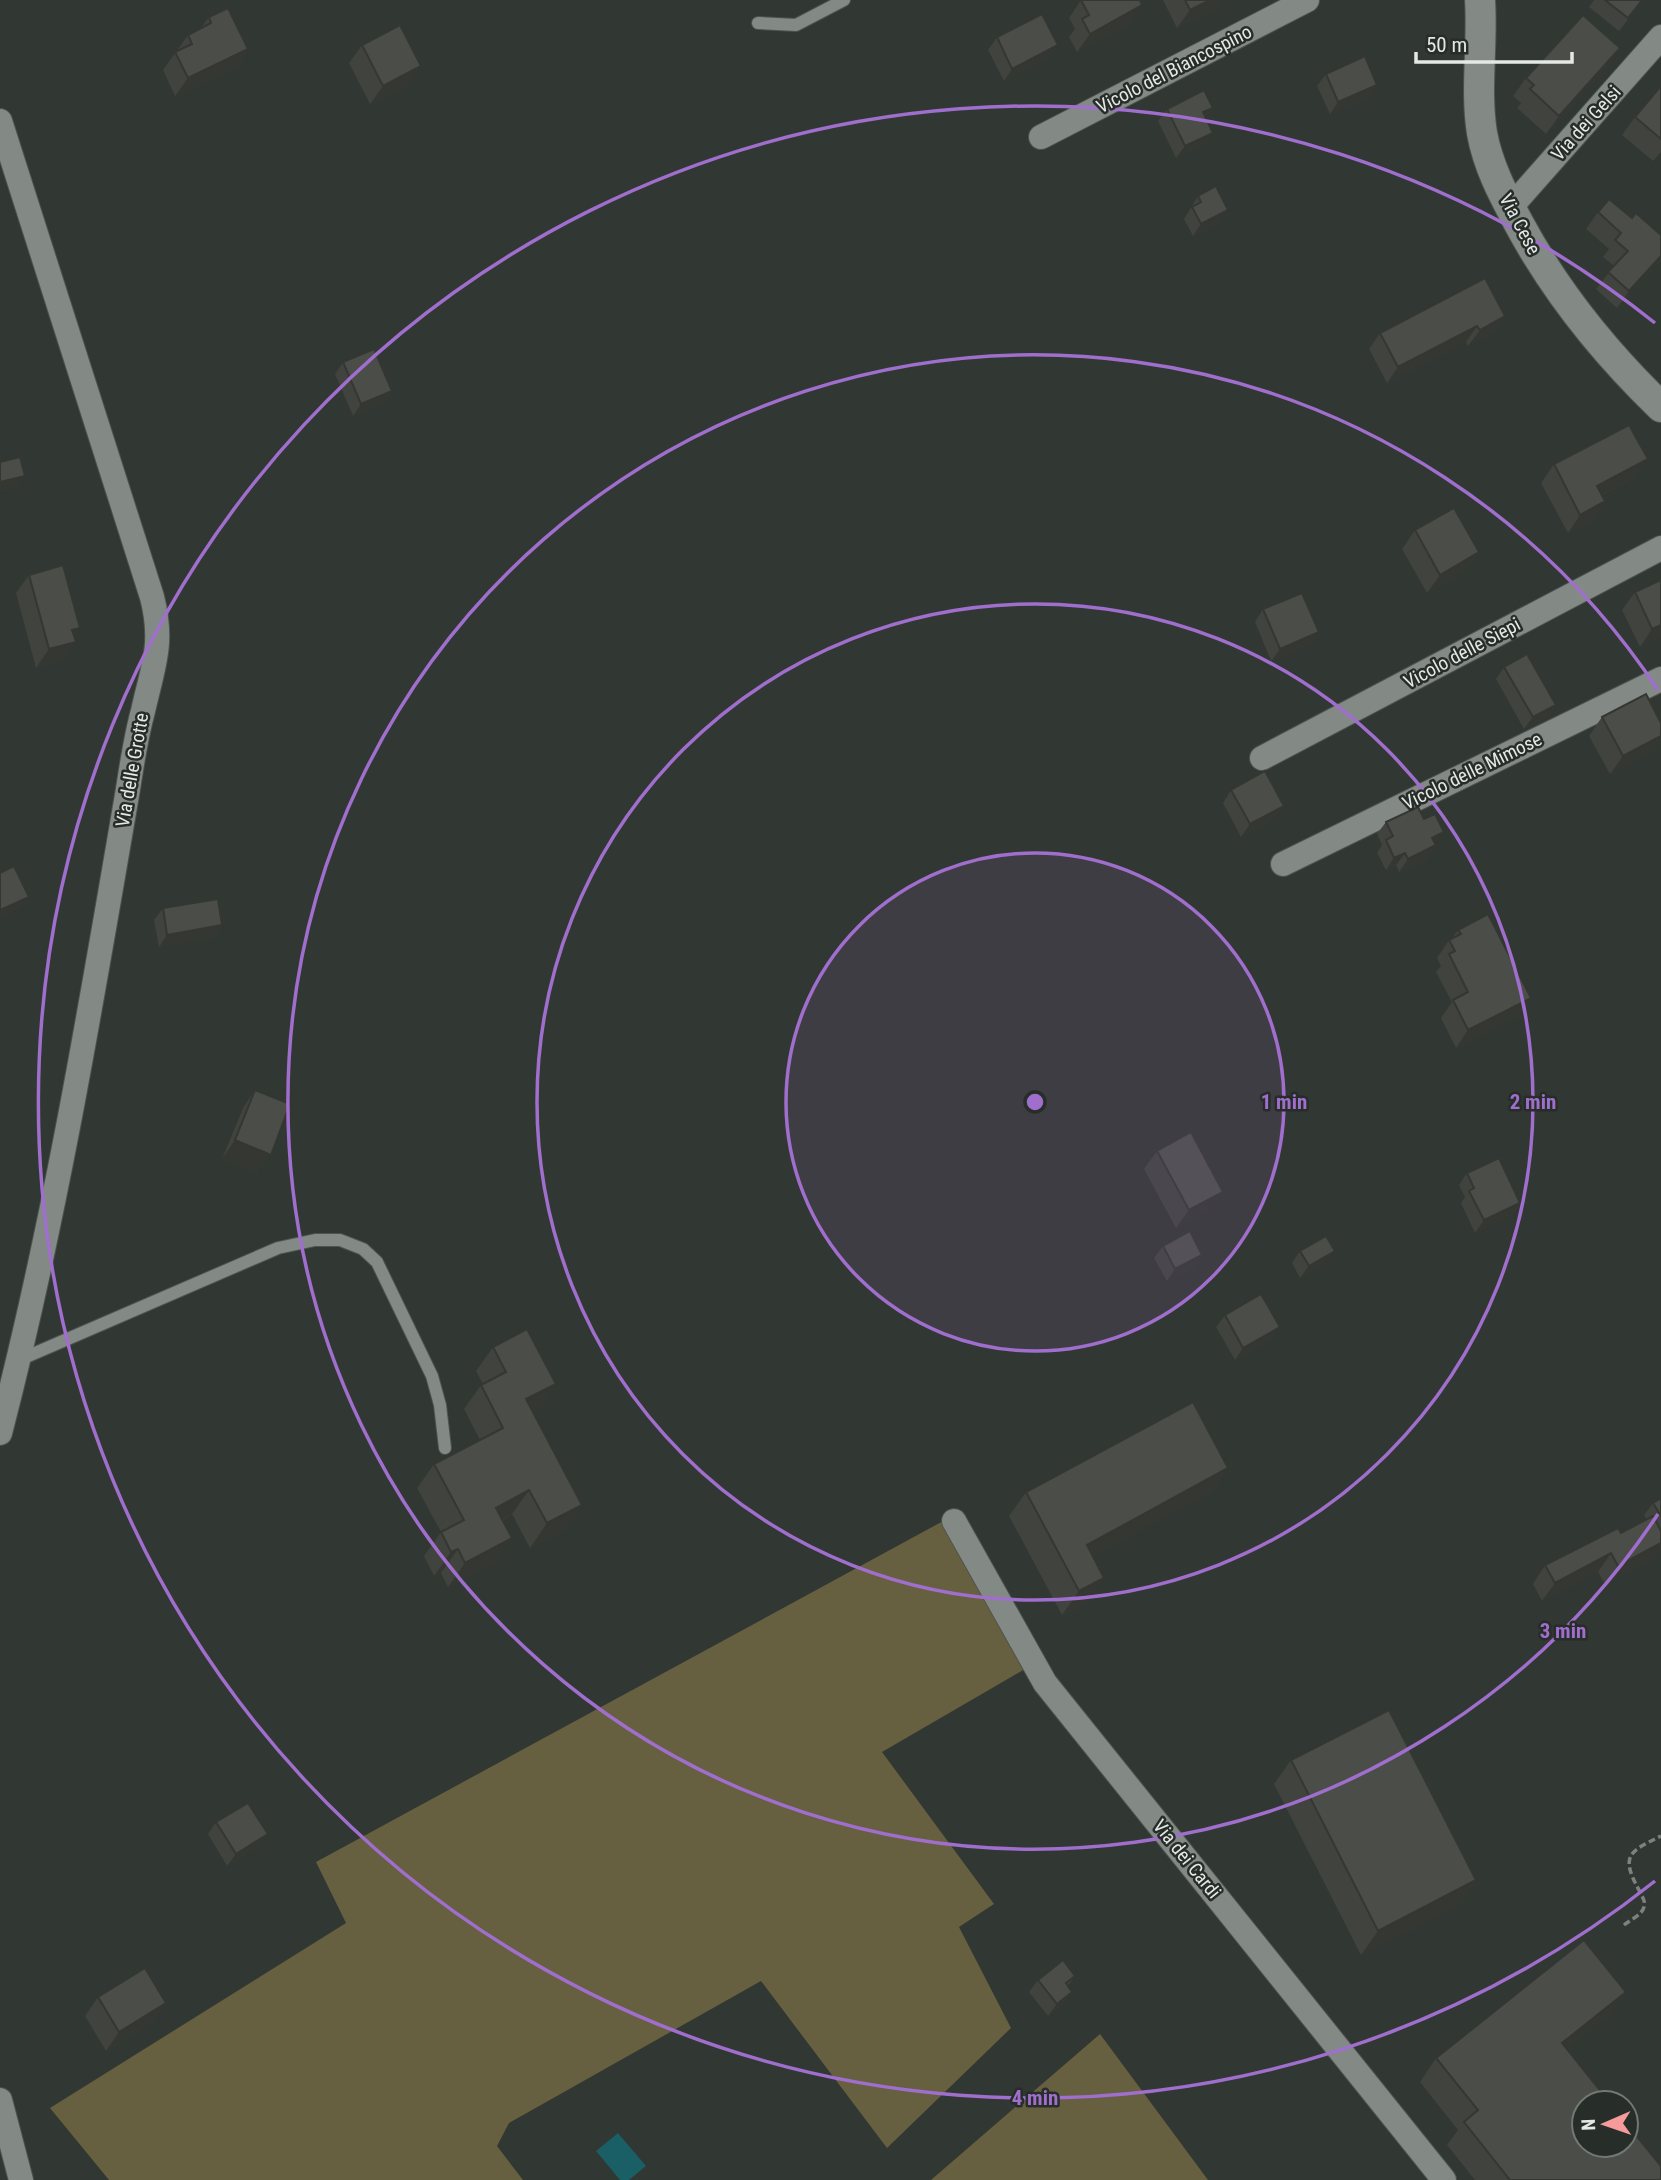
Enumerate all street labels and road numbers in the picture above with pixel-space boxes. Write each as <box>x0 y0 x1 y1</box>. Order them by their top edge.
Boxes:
street label: Vicolo del Biancospino <box>1093 20 1255 118</box>
street label: Via dei Gelsi <box>1546 81 1626 165</box>
street label: Via Cese <box>1494 190 1546 258</box>
street label: Vicolo delle Siepi <box>1400 613 1524 693</box>
street label: Via delle Grotte <box>111 711 153 829</box>
street label: Vicolo delle Mimose <box>1399 727 1545 815</box>
street label: Via dei Cardi <box>1148 1815 1226 1903</box>

